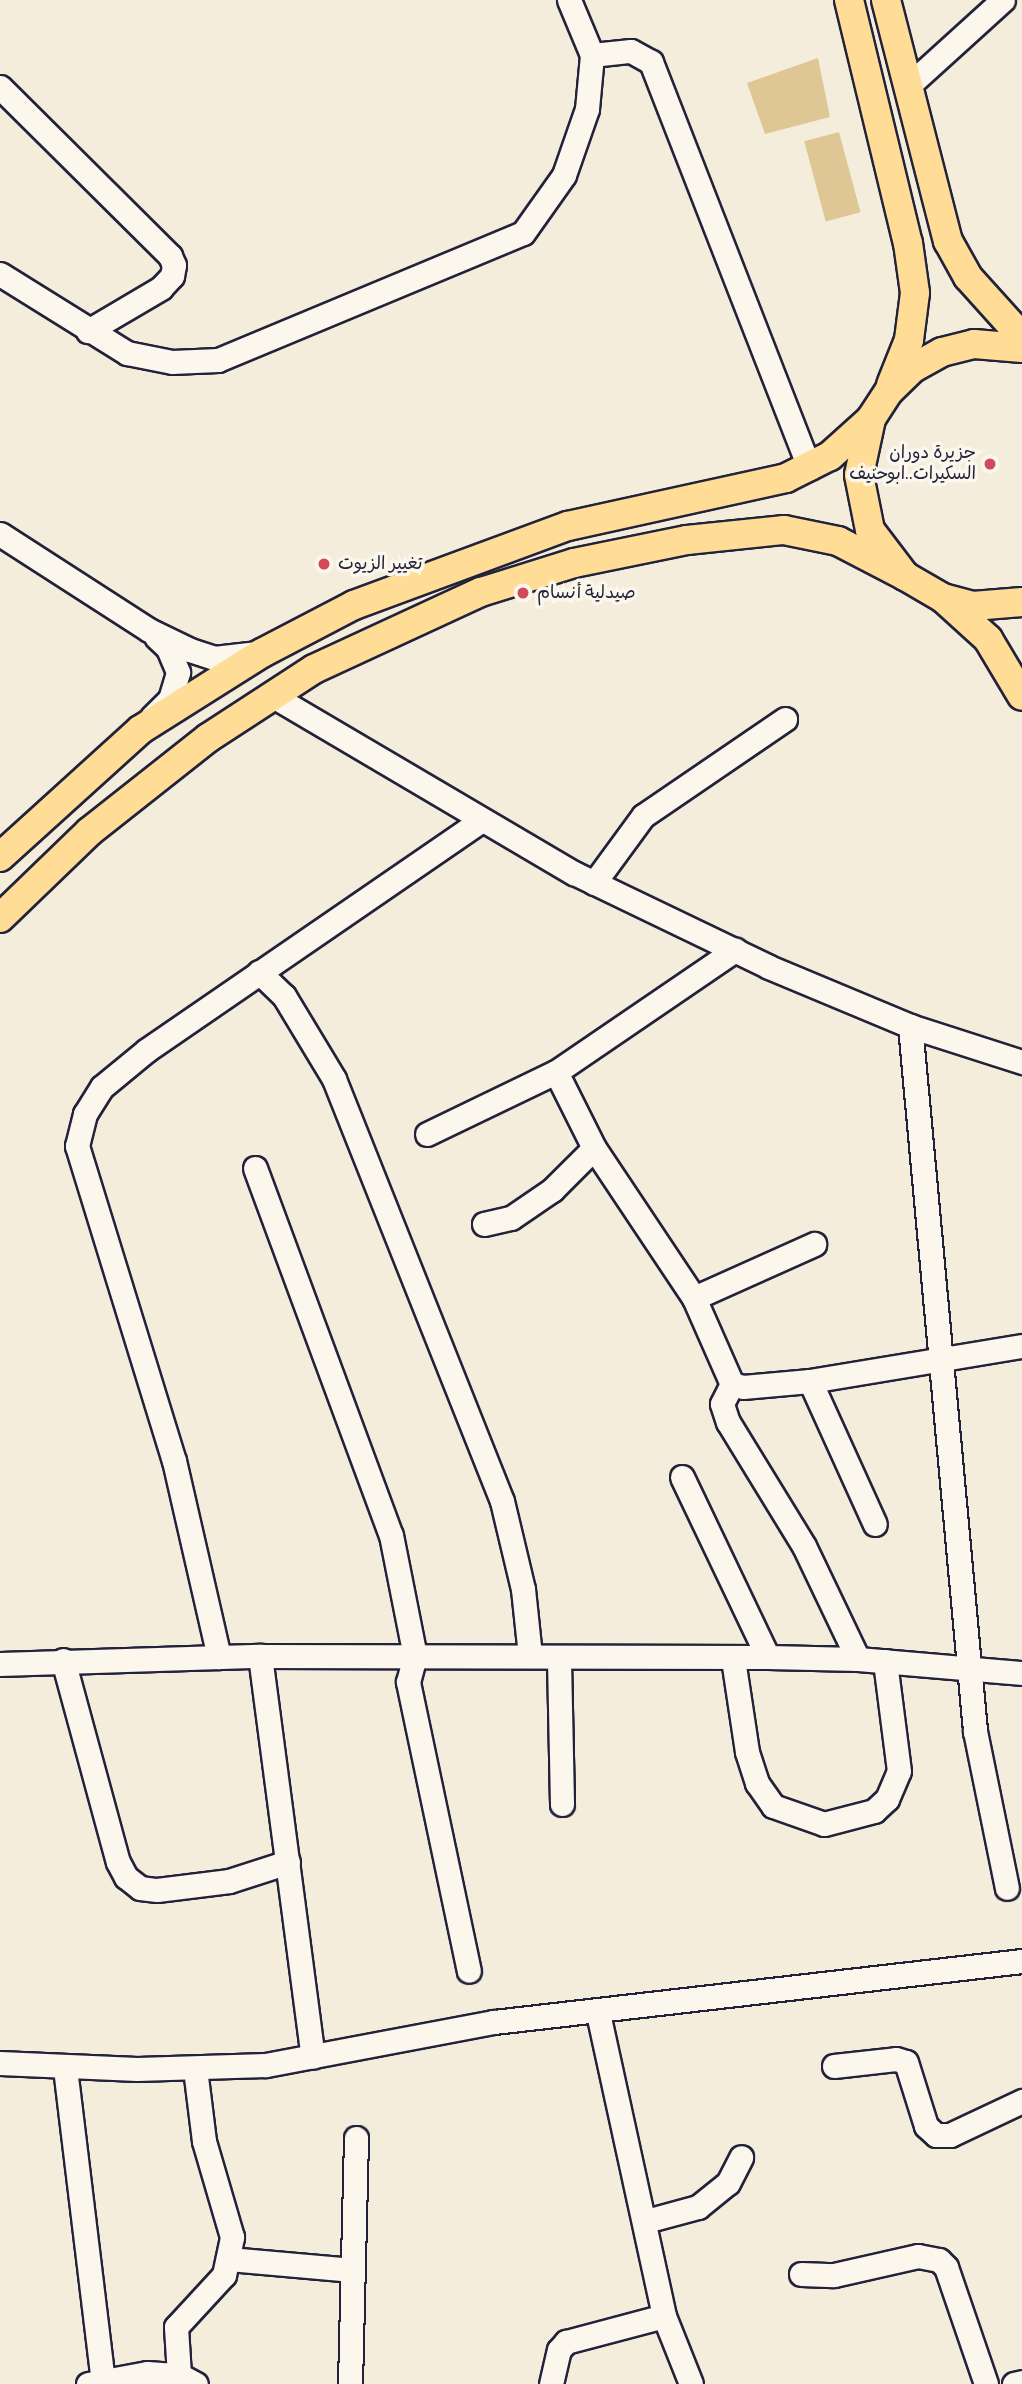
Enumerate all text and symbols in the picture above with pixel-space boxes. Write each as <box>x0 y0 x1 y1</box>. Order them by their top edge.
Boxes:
place label: جزيرة دوران السكيرات..ابوحنيف <box>849 443 976 486</box>
marker: جزيرة دوران السكيرات..ابوحنيف <box>982 456 998 472</box>
place label: تغيير الزيوت <box>338 553 422 575</box>
marker: تغيير الزيوت <box>316 556 332 572</box>
place label: صيدلية أنسام <box>537 582 636 604</box>
marker: صيدلية أنسام <box>515 585 531 601</box>

